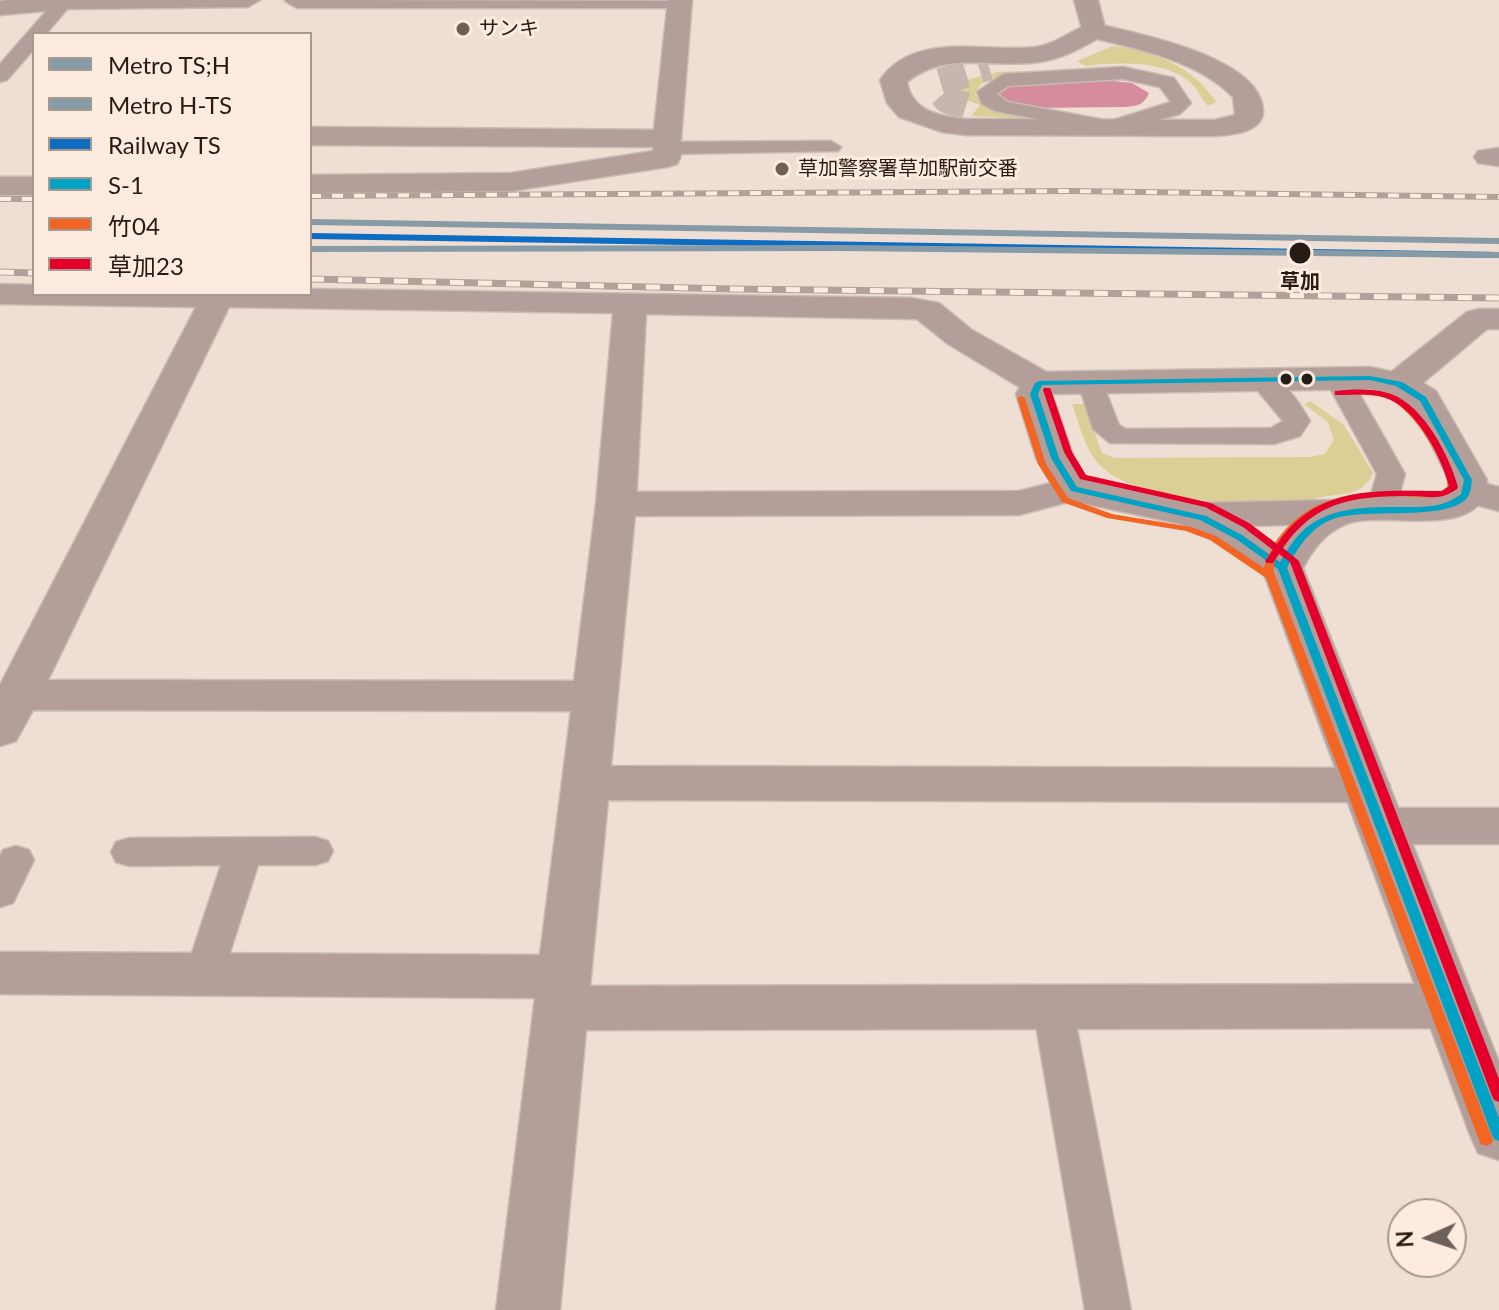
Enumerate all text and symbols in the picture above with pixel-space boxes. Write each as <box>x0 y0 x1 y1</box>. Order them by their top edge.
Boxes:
place label: サンキ <box>479 17 539 41</box>
marker: サンキ <box>454 20 472 38</box>
legend <box>32 32 312 296</box>
text: Metro TS;H <box>108 50 230 79</box>
text: Metro H-TS <box>108 90 232 119</box>
text: Railway TS <box>108 130 221 159</box>
place label: 草加警察署草加駅前交番 <box>798 157 1018 181</box>
marker: 草加警察署草加駅前交番 <box>773 160 791 178</box>
text: S-1 <box>108 170 144 199</box>
text: 竹04 <box>108 211 160 240</box>
marker: 草加 <box>1287 240 1313 266</box>
text: 草加23 <box>108 251 184 280</box>
place label: 草加 <box>1280 270 1320 294</box>
unlabelled marker <box>1278 371 1294 387</box>
unlabelled marker <box>1299 371 1315 387</box>
north arrow <box>1387 1198 1467 1278</box>
text: N <box>1391 1230 1418 1248</box>

